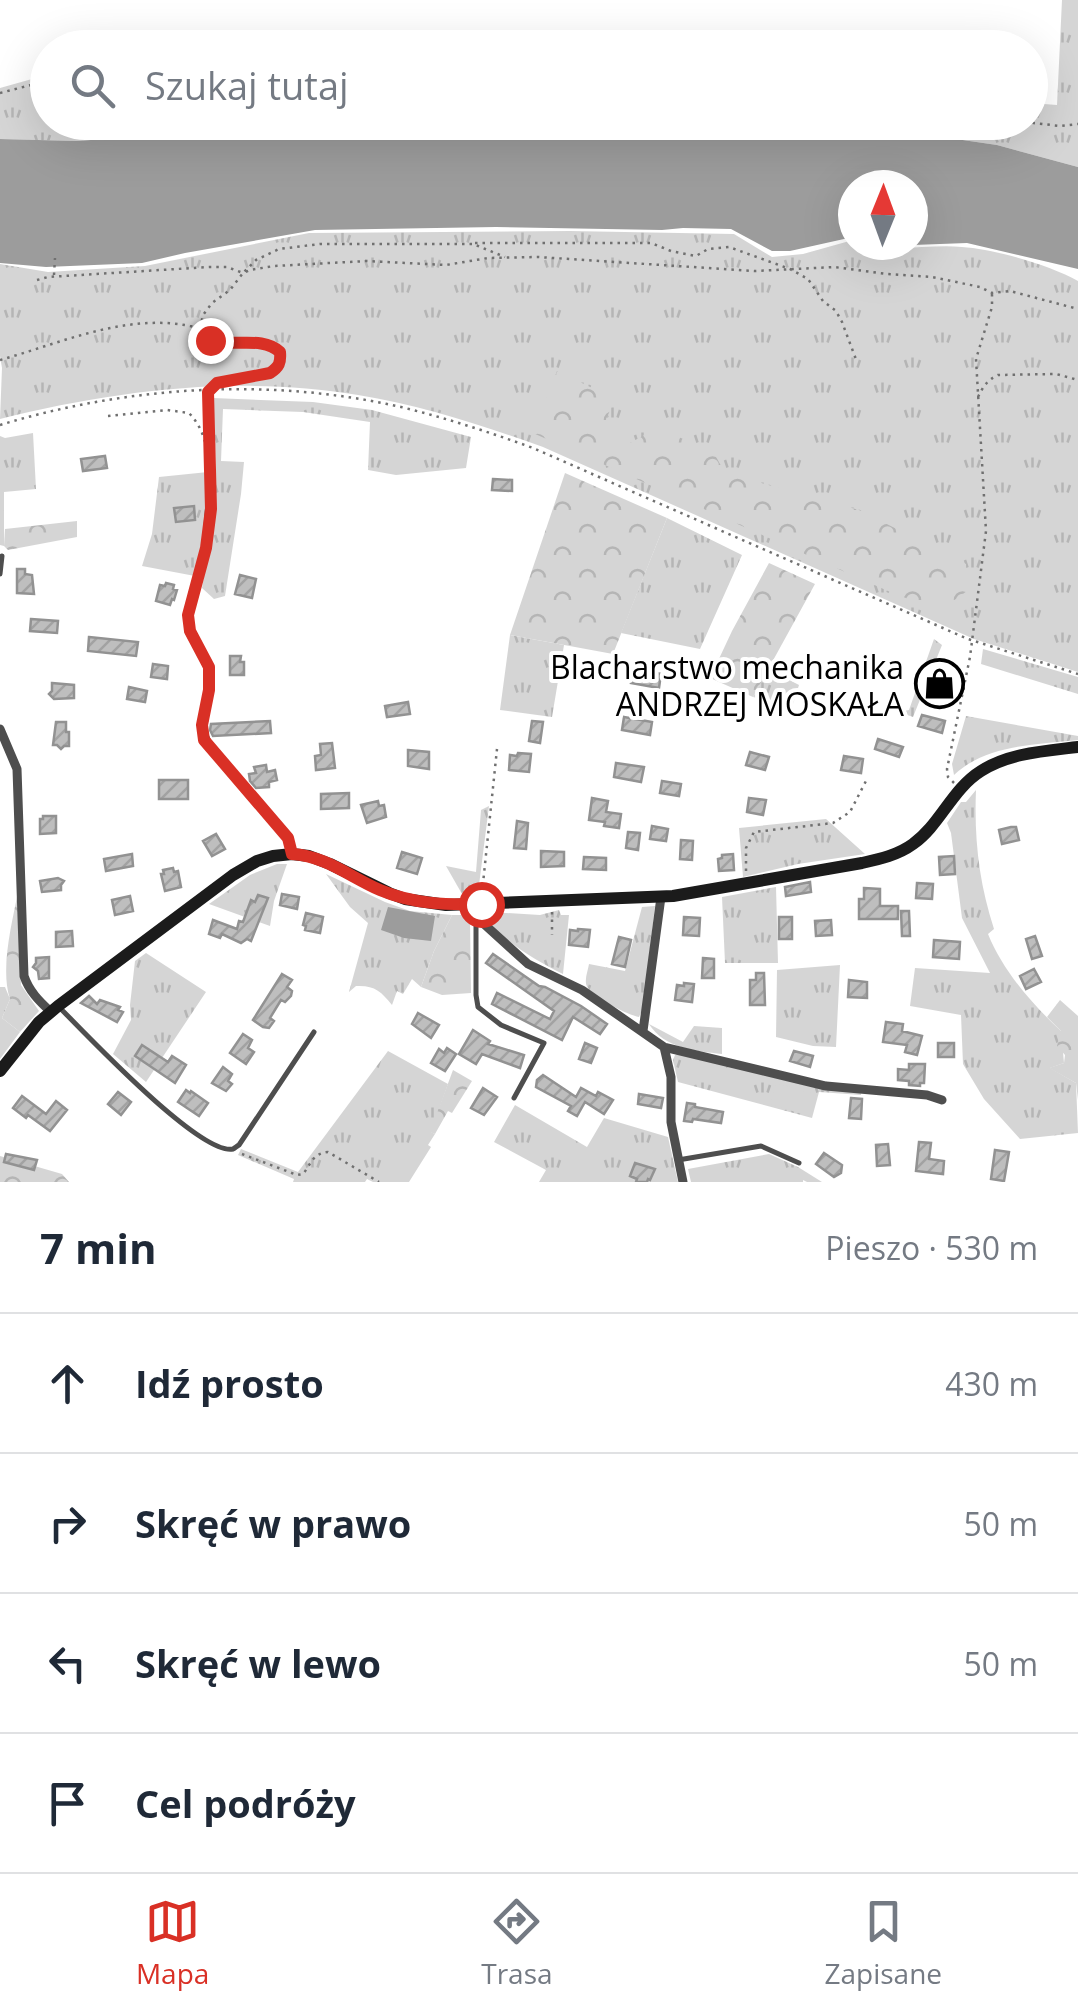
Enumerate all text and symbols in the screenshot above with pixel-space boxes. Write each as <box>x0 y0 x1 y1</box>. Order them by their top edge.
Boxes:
search box <box>30 30 1048 140</box>
icon: search <box>65 58 120 113</box>
text: Szukaj tutaj <box>145 59 349 111</box>
north arrow <box>838 170 928 260</box>
route end <box>188 318 234 364</box>
place label: Blacharstwo mechanika ANDRZEJ MOSKAŁA <box>550 645 905 725</box>
shop icon: Blacharstwo mechanika ANDRZEJ MOSKAŁA <box>913 658 965 710</box>
route start <box>459 882 505 928</box>
text: 7 min <box>40 1219 157 1276</box>
text: Pieszo · 530 m <box>825 1226 1038 1269</box>
icon: ahead <box>40 1356 95 1411</box>
text: Idź prosto <box>135 1357 324 1409</box>
text: 430 m <box>945 1362 1038 1405</box>
icon: right <box>40 1496 95 1551</box>
text: Skręć w prawo <box>135 1497 411 1549</box>
text: 50 m <box>963 1502 1038 1545</box>
icon: left <box>40 1636 95 1691</box>
text: Skręć w lewo <box>135 1637 381 1689</box>
text: 50 m <box>963 1642 1038 1685</box>
icon: arrive <box>40 1776 95 1831</box>
text: Cel podróży <box>135 1777 356 1829</box>
tab: Mapa <box>136 1894 209 1992</box>
tab: Trasa <box>481 1894 553 1992</box>
tab: Zapisane <box>824 1894 942 1992</box>

